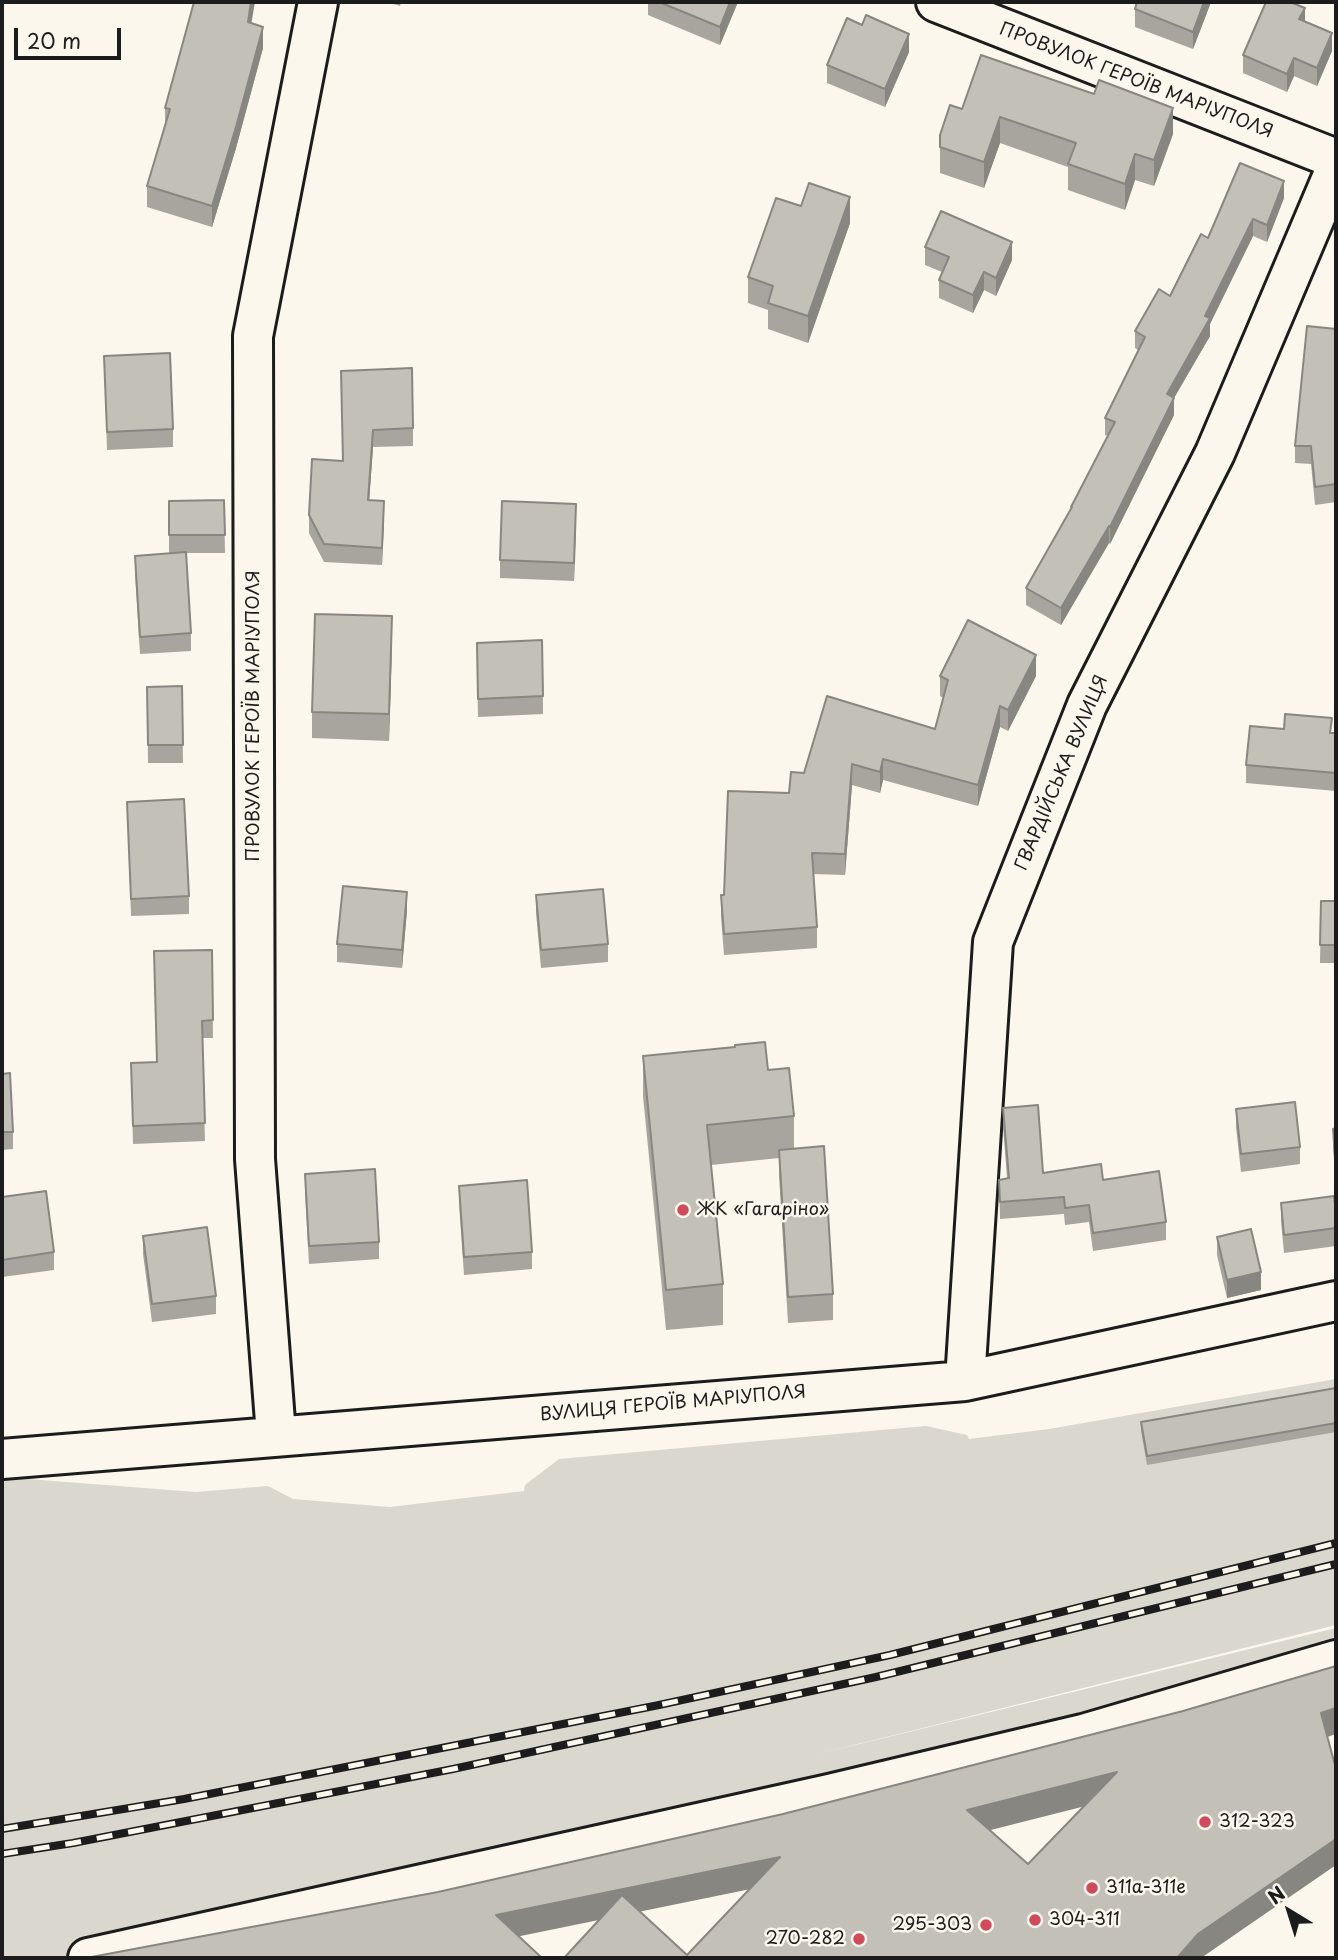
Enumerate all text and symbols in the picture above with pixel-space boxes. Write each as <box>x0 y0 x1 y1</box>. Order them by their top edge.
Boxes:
scale bar <box>18 14 124 58</box>
street label: ПРОВУЛОК ГЕРОЇВ МАРІУПОЛЯ <box>996 19 1276 143</box>
text: 20 m <box>27 24 81 56</box>
street label: ПРОВУЛОК ГЕРОЇВ МАРІУПОЛЯ <box>243 570 265 862</box>
street label: ГВАРДІЙСЬКА ВУЛИЦЯ <box>1011 672 1113 874</box>
place label: ЖК «Гагаріно» <box>697 1199 829 1221</box>
marker: ЖК «Гагаріно» <box>675 1202 691 1218</box>
street label: ВУЛИЦЯ ГЕРОЇВ МАРІУПОЛЯ <box>539 1382 807 1426</box>
place label: 312-323 <box>1219 1811 1295 1833</box>
marker: 312-323 <box>1197 1814 1213 1830</box>
north arrow <box>1254 1876 1324 1946</box>
place label: 311а-311е <box>1106 1877 1186 1899</box>
text: N <box>1262 1879 1291 1910</box>
marker: 311а-311е <box>1084 1880 1100 1896</box>
place label: 304-311 <box>1049 1909 1120 1931</box>
marker: 304-311 <box>1027 1912 1043 1928</box>
place label: 295-303 <box>892 1914 972 1936</box>
marker: 295-303 <box>978 1917 994 1933</box>
place label: 270-282 <box>765 1928 845 1950</box>
marker: 270-282 <box>851 1931 867 1947</box>

